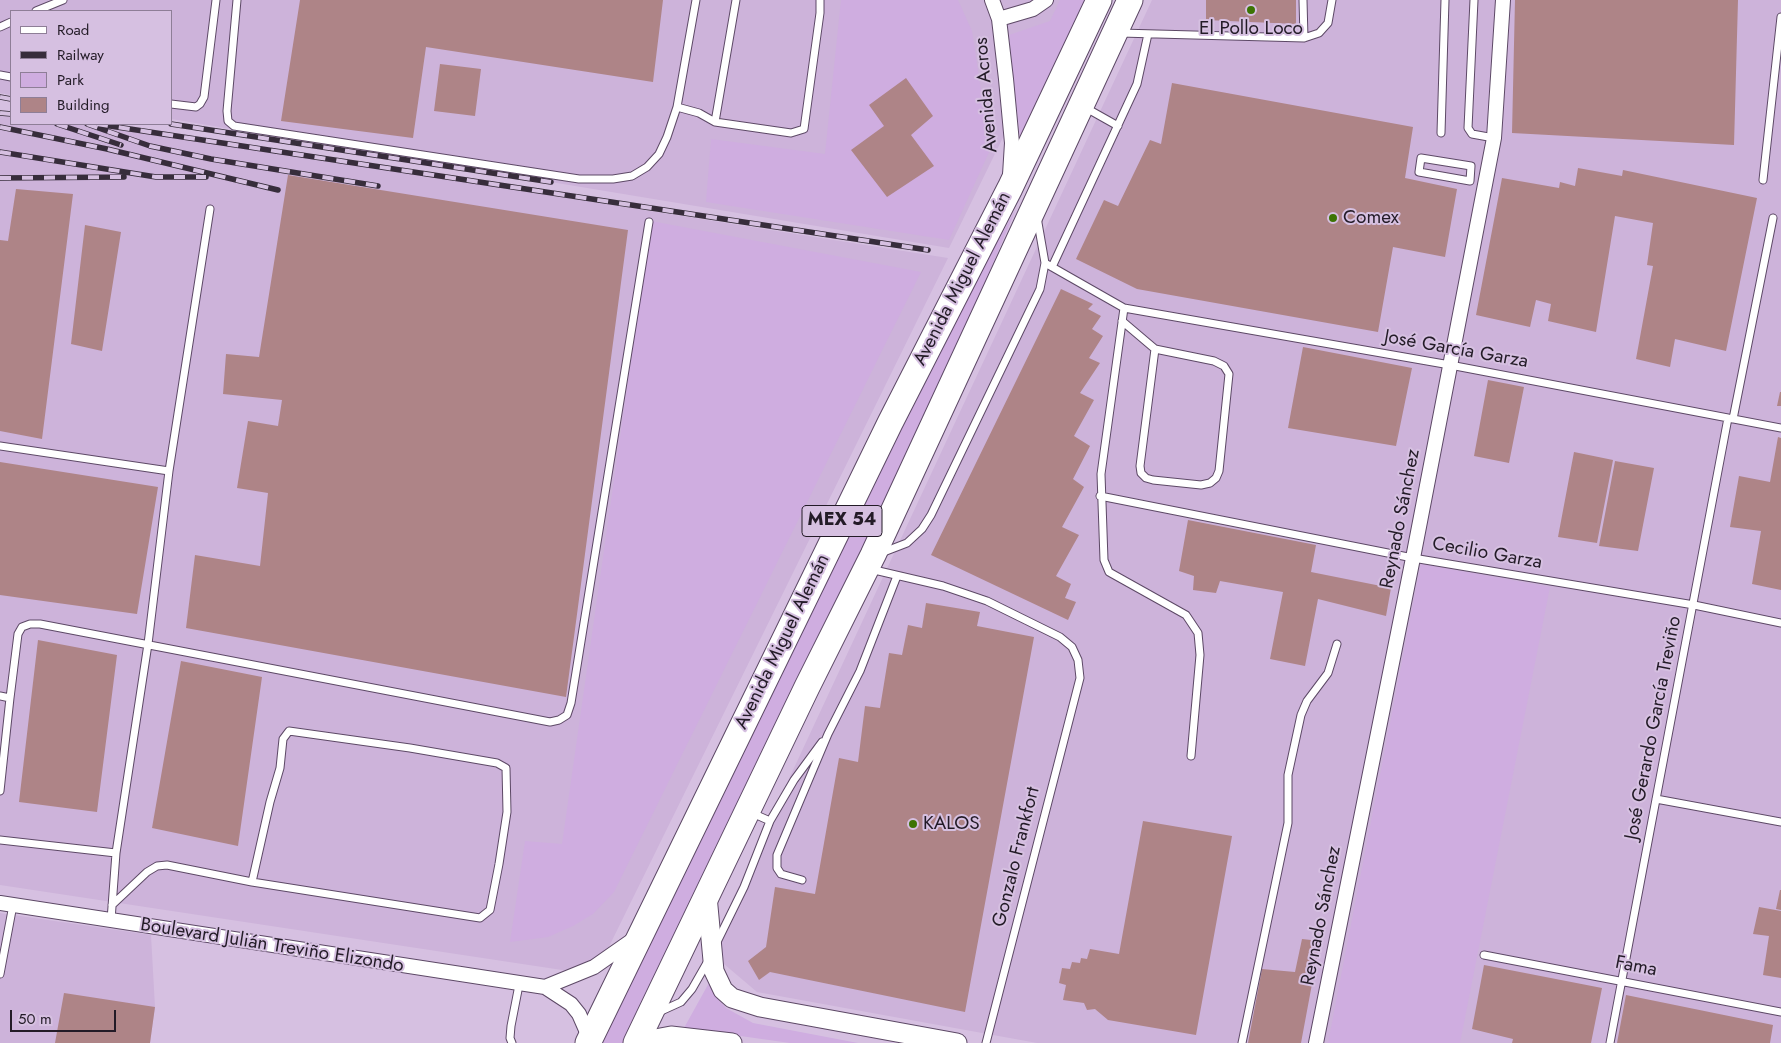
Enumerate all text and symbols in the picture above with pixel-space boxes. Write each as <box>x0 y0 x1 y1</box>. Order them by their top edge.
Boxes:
marker: El Pollo Loco <box>1245 4 1257 16</box>
legend <box>10 10 172 125</box>
place label: El Pollo Loco <box>1199 18 1303 40</box>
text: Road <box>57 19 89 41</box>
street label: Avenida Acros <box>971 36 1003 154</box>
text: Railway <box>57 44 104 66</box>
text: Park <box>57 69 84 91</box>
text: Building <box>57 94 109 116</box>
street label: Avenida Miguel Alemán <box>909 188 1017 370</box>
place label: Comex <box>1343 207 1399 229</box>
marker: Comex <box>1327 212 1339 224</box>
street label: José García Garza <box>1382 326 1530 374</box>
street label: Reynado Sánchez <box>1376 447 1426 591</box>
road number: MEX 54 <box>802 506 882 536</box>
street label: Cecilio Garza <box>1430 533 1544 575</box>
street label: Avenida Miguel Alemán <box>731 551 835 733</box>
street label: José Gerardo García Treviño <box>1621 614 1687 842</box>
street label: Gonzalo Frankfort <box>989 785 1045 929</box>
place label: KALOS <box>923 813 980 835</box>
marker: KALOS <box>907 818 919 830</box>
street label: Reynado Sánchez <box>1297 844 1347 988</box>
street label: Boulevard Julián Treviño Elizondo <box>139 914 405 978</box>
street label: Fama <box>1613 952 1659 982</box>
scale bar <box>12 1000 119 1032</box>
text: 50 m <box>18 1008 52 1030</box>

